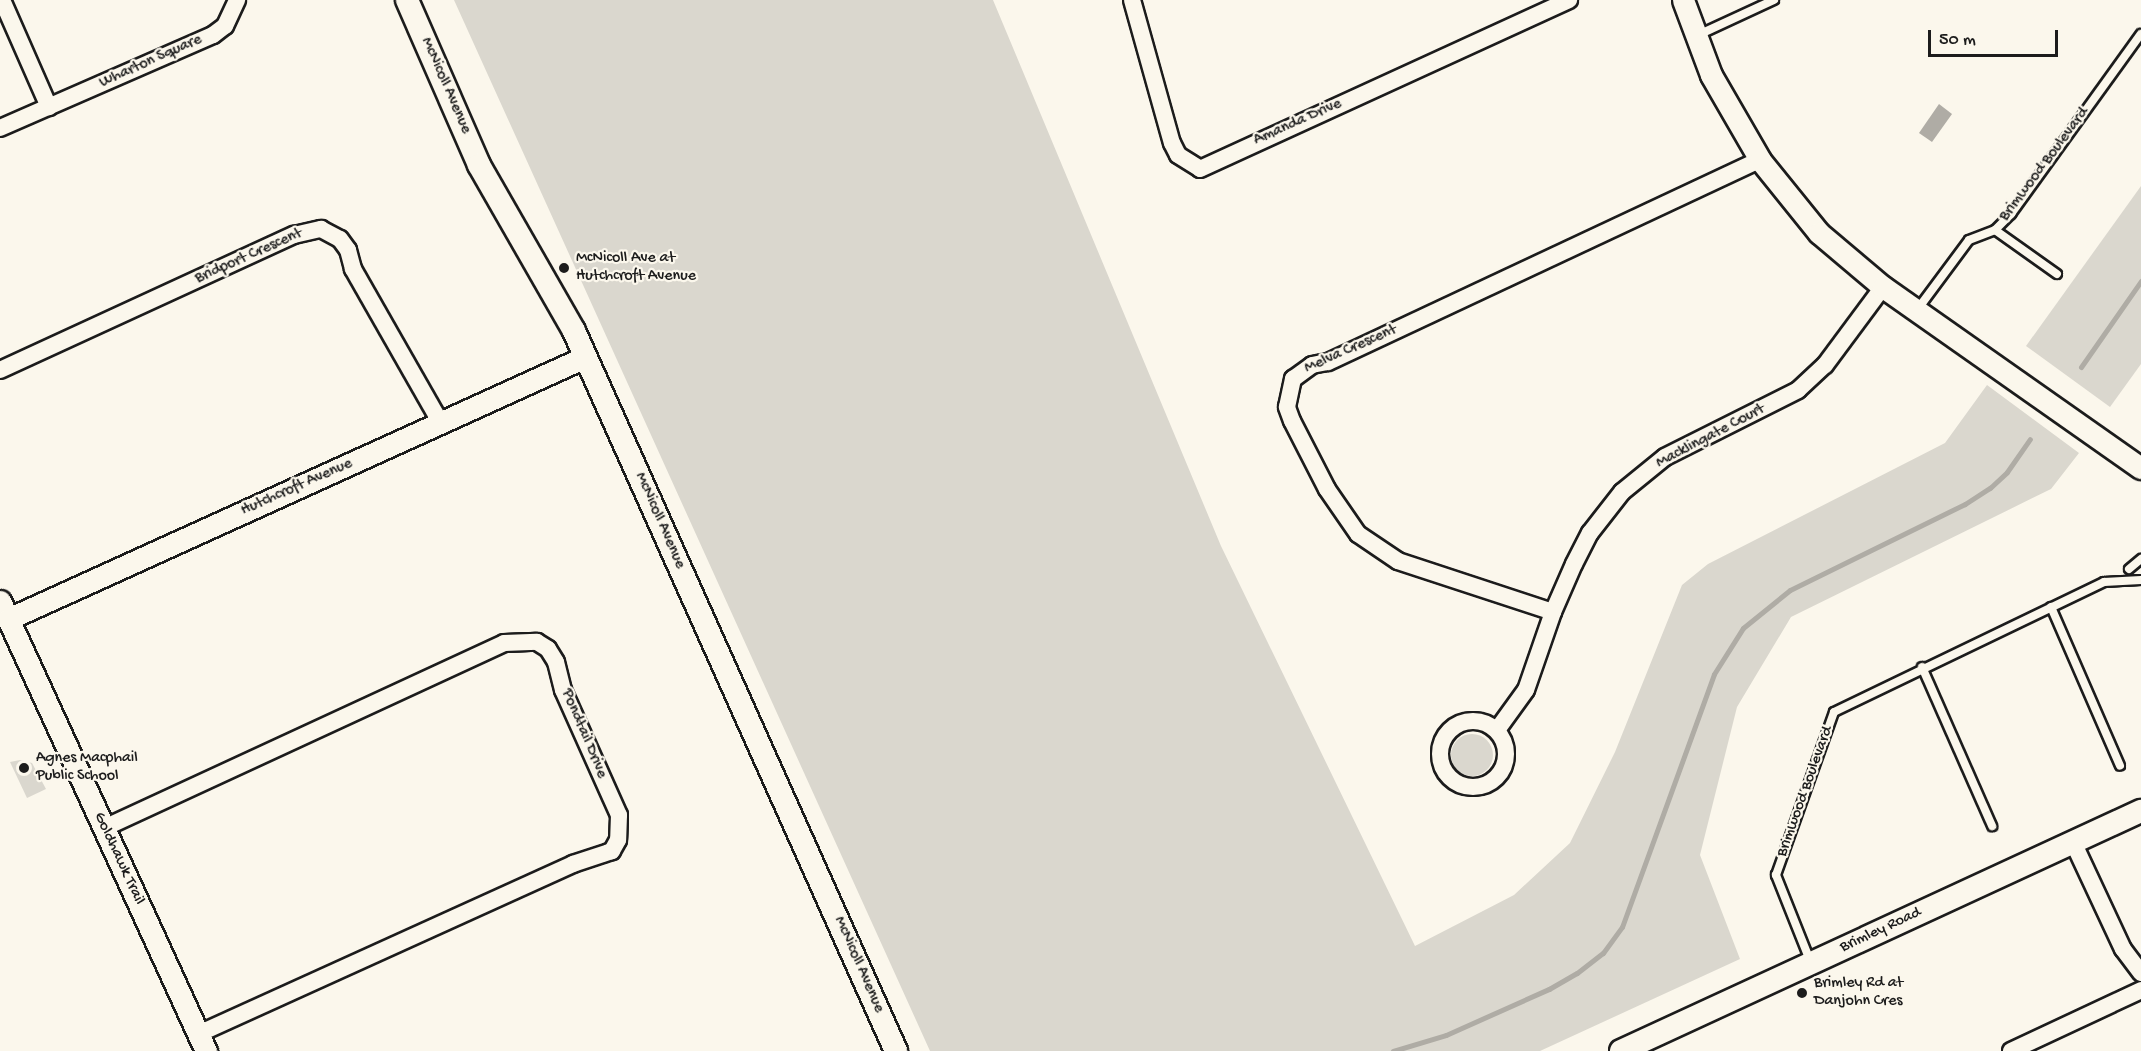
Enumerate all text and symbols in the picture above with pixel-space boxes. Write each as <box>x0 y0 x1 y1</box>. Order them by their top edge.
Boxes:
scale bar <box>1931 18 2062 56</box>
text: 50 m <box>1939 30 1976 51</box>
street label: Wharton Square <box>97 31 205 93</box>
street label: McNicoll Avenue <box>415 35 475 137</box>
street label: Amanda Drive <box>1251 95 1345 151</box>
street label: Brimwood Boulevard <box>1996 104 2094 226</box>
street label: Bridport Crescent <box>192 225 306 289</box>
place label: McNicoll Ave at Hutchcroft Avenue <box>576 249 696 287</box>
marker: McNicoll Ave at Hutchcroft Avenue <box>557 261 571 275</box>
street label: Melva Crescent <box>1302 321 1400 379</box>
street label: Macklingate Court <box>1653 400 1769 474</box>
street label: Hutchcroft Avenue <box>238 455 356 521</box>
street label: McNicoll Avenue <box>629 470 689 572</box>
street label: Pondtail Drive <box>556 686 610 782</box>
street label: Brimwood Boulevard <box>1773 724 1839 860</box>
place label: Agnes Macphail Public School <box>36 749 138 787</box>
marker: Agnes Macphail Public School <box>17 761 31 775</box>
street label: Goldhawk Trail <box>88 810 148 908</box>
street label: Brimley Road <box>1837 904 1925 958</box>
street label: McNicoll Avenue <box>828 914 888 1016</box>
place label: Brimley Rd at Danjohn Cres <box>1814 974 1903 1012</box>
marker: Brimley Rd at Danjohn Cres <box>1795 986 1809 1000</box>

